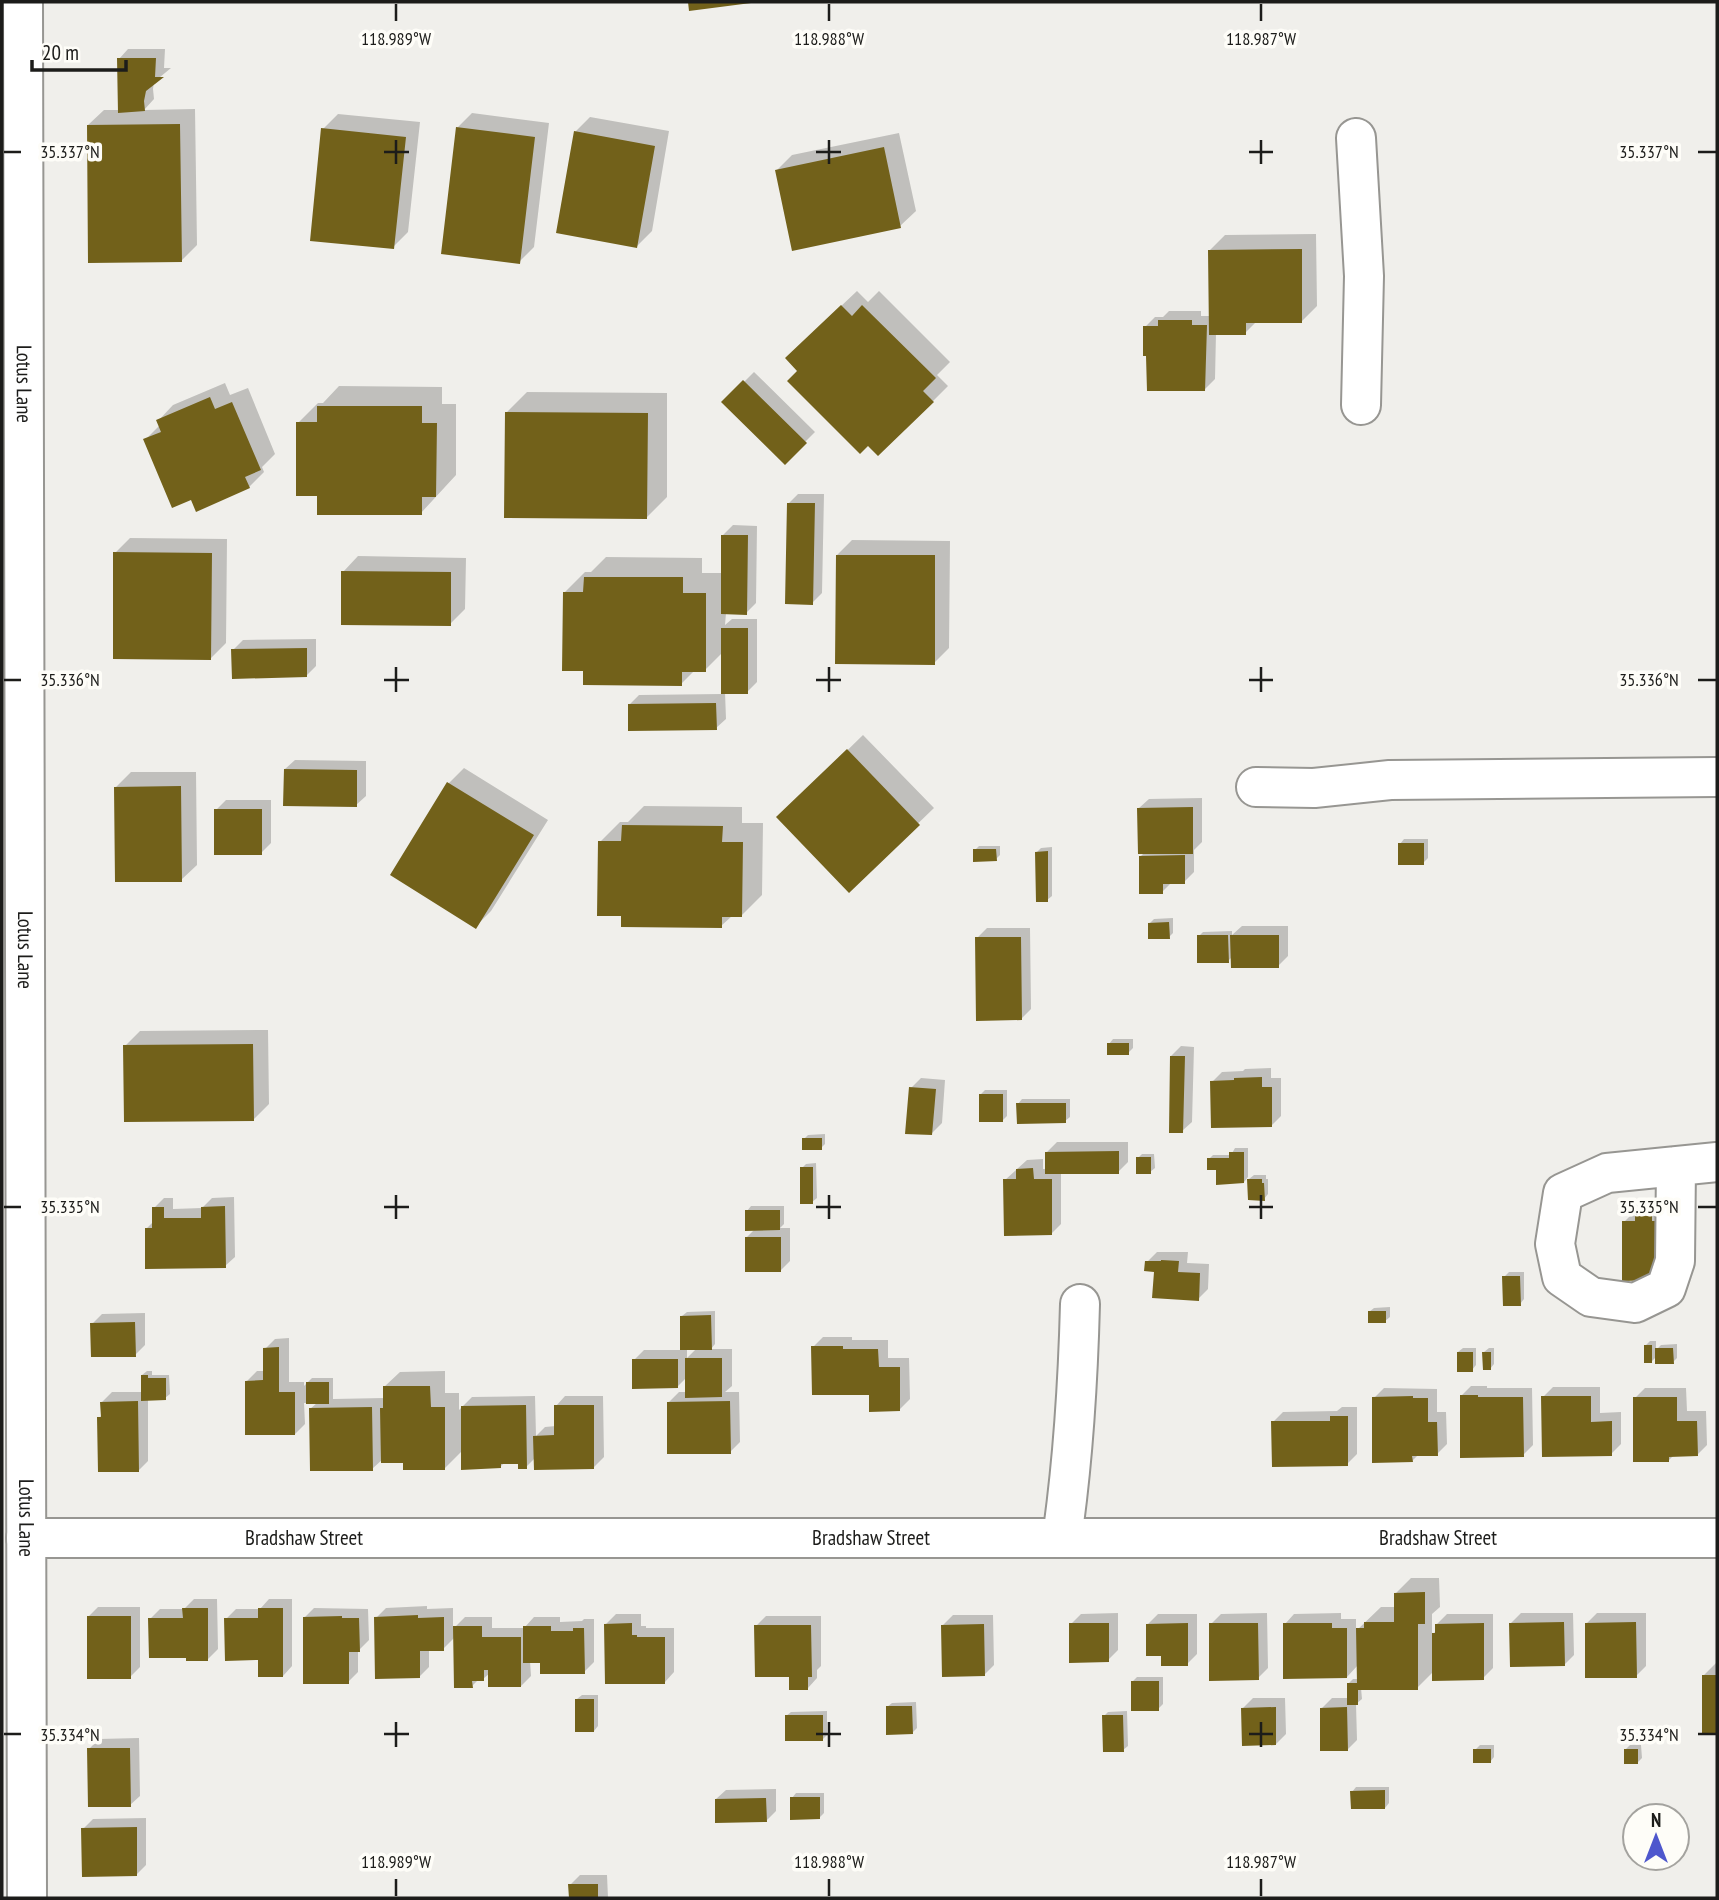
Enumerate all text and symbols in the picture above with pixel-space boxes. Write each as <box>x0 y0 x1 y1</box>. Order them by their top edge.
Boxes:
text: 118.989°W <box>361 27 431 50</box>
text: 118.988°W <box>794 27 864 50</box>
text: 118.987°W <box>1226 27 1296 50</box>
scale bar <box>32 28 126 72</box>
text: 20 m <box>42 39 79 66</box>
text: 35.337°N <box>40 140 100 163</box>
text: 35.337°N <box>1619 140 1679 163</box>
street label: Lotus Lane <box>11 345 38 423</box>
text: 35.336°N <box>40 668 100 691</box>
text: 35.336°N <box>1619 668 1679 691</box>
street label: Lotus Lane <box>12 911 39 989</box>
text: 35.335°N <box>40 1195 100 1218</box>
text: 35.335°N <box>1619 1195 1679 1218</box>
street label: Lotus Lane <box>13 1479 40 1557</box>
street label: Bradshaw Street <box>245 1524 363 1551</box>
street label: Bradshaw Street <box>812 1524 930 1551</box>
street label: Bradshaw Street <box>1379 1524 1497 1551</box>
text: 35.334°N <box>40 1723 100 1746</box>
text: 35.334°N <box>1619 1723 1679 1746</box>
north arrow <box>1621 1802 1691 1872</box>
text: N <box>1651 1808 1661 1832</box>
text: 118.989°W <box>361 1850 431 1873</box>
text: 118.988°W <box>794 1850 864 1873</box>
text: 118.987°W <box>1226 1850 1296 1873</box>

